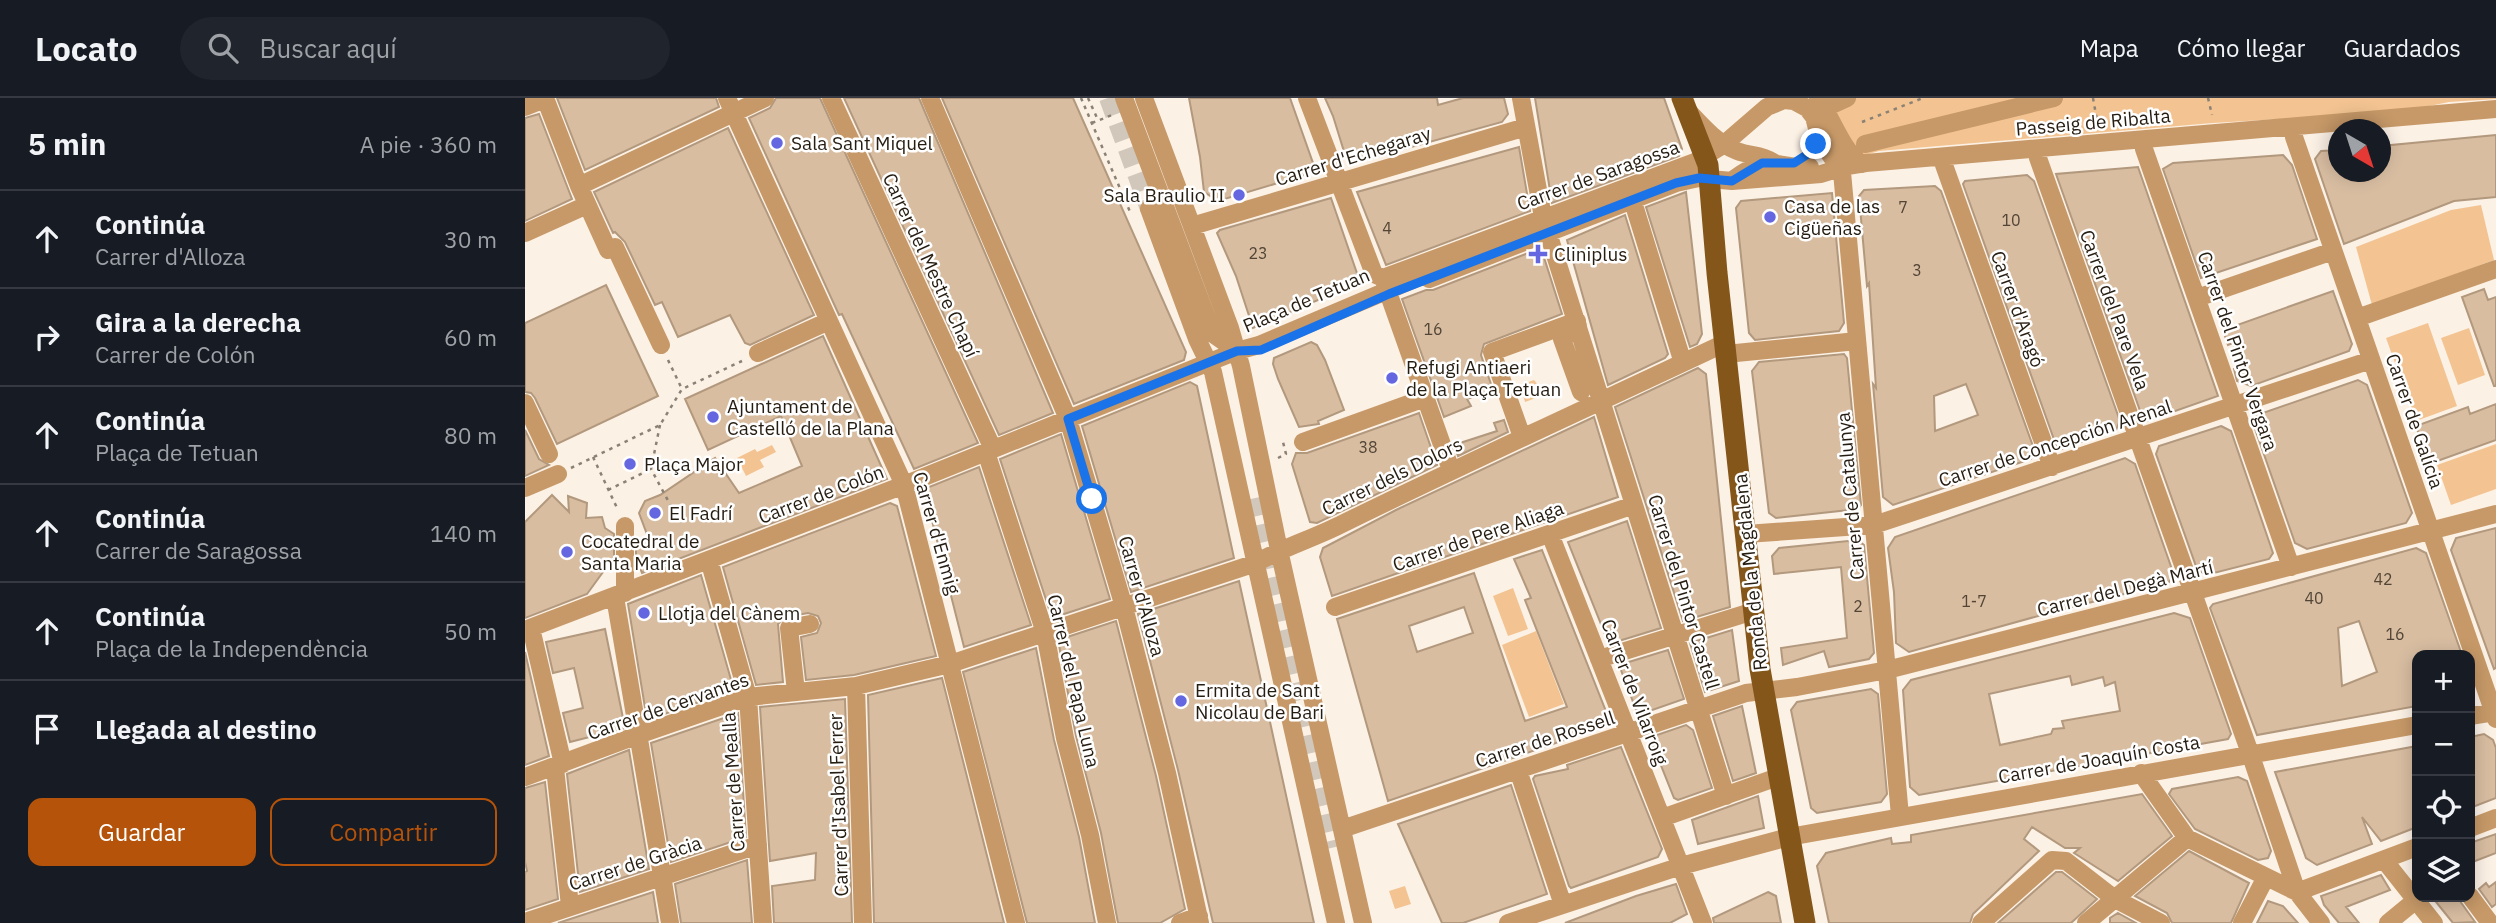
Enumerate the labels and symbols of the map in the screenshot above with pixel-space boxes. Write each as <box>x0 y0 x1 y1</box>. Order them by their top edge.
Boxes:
street label: Passeig de Ribalta <box>2015 103 2171 141</box>
north arrow <box>2328 119 2391 182</box>
street label: Carrer d'Echegaray <box>1272 121 1434 191</box>
route end <box>1800 128 1831 159</box>
place label: Sala Sant Miquel <box>791 131 933 155</box>
street label: Carrer de Saragossa <box>1514 134 1682 216</box>
marker: Sala Sant Miquel <box>769 135 785 151</box>
street label: Carrer del Mestre Chapí <box>878 169 984 361</box>
place label: Sala Braulio II <box>1104 183 1225 207</box>
marker: Sala Braulio II <box>1231 187 1247 203</box>
place label: Casa de las Cigüeñas <box>1784 194 1880 240</box>
house number: 7 <box>1898 197 1908 217</box>
marker: Casa de las Cigüeñas <box>1762 209 1778 225</box>
house number: 10 <box>2001 210 2021 230</box>
house number: 4 <box>1382 218 1392 238</box>
street label: Carrer del Pare Vela <box>2075 227 2155 393</box>
place label: Cliniplus <box>1554 242 1628 266</box>
house number: 23 <box>1248 243 1268 263</box>
marker: Cliniplus <box>1528 244 1548 264</box>
street label: Carrer d'Aragó <box>1986 248 2050 370</box>
street label: Carrer del Pintor Vergara <box>2193 248 2283 454</box>
house number: 3 <box>1912 260 1922 280</box>
street label: Plaça de Tetuan <box>1239 262 1373 338</box>
house number: 16 <box>1423 319 1443 339</box>
street label: Carrer de Galícia <box>2381 350 2449 492</box>
place label: Refugi Antiaeri de la Plaça Tetuan <box>1406 355 1561 401</box>
marker: Refugi Antiaeri de la Plaça Tetuan <box>1384 370 1400 386</box>
place label: Ajuntament de Castelló de la Plana <box>727 394 894 440</box>
street label: Carrer de Concepción Arenal <box>1935 394 2175 492</box>
marker: Ajuntament de Castelló de la Plana <box>705 409 721 425</box>
street label: Carrer de Catalunya <box>1831 411 1869 581</box>
street label: Carrer dels Dolors <box>1318 432 1466 520</box>
house number: 38 <box>1358 437 1378 457</box>
place label: Plaça Major <box>644 452 743 476</box>
marker: Plaça Major <box>622 456 638 472</box>
street label: Carrer de Colón <box>755 459 887 529</box>
street label: Carrer d'Enmig <box>908 469 966 597</box>
street label: Ronda de la Magdalena <box>1728 472 1772 672</box>
route start <box>1076 483 1107 514</box>
street label: Carrer del Pintor Castell <box>1643 491 1725 693</box>
street label: Carrer de Pere Aliaga <box>1389 495 1567 577</box>
place label: El Fadrí <box>669 501 733 525</box>
marker: El Fadrí <box>647 505 663 521</box>
place label: Cocatedral de Santa Maria <box>581 529 699 575</box>
street label: Carrer d'Alloza <box>1113 533 1171 659</box>
marker: Cocatedral de Santa Maria <box>559 544 575 560</box>
street label: Carrer del Degà Martí <box>2034 554 2216 621</box>
house number: 42 <box>2373 569 2393 589</box>
house number: 40 <box>2304 588 2324 608</box>
house number: 1-7 <box>1961 591 1987 611</box>
street label: Carrer del Papa Luna <box>1042 592 1106 770</box>
house number: 2 <box>1853 596 1863 616</box>
place label: Llotja del Cànem <box>658 601 800 625</box>
marker: Llotja del Cànem <box>636 605 652 621</box>
street label: Carrer de Vilarroig <box>1596 616 1674 768</box>
house number: 16 <box>2385 624 2405 644</box>
street label: Carrer de Cervantes <box>584 667 752 745</box>
place label: Ermita de Sant Nicolau de Bari <box>1195 678 1324 724</box>
marker: Ermita de Sant Nicolau de Bari <box>1173 693 1189 709</box>
street label: Carrer de Rossell <box>1472 705 1618 773</box>
street label: Carrer de Mealla <box>716 711 750 853</box>
street label: Carrer d'Isabel Ferrer <box>823 713 853 897</box>
street label: Carrer de Joaquín Costa <box>1996 729 2202 789</box>
street label: Carrer de Gràcia <box>566 830 704 896</box>

